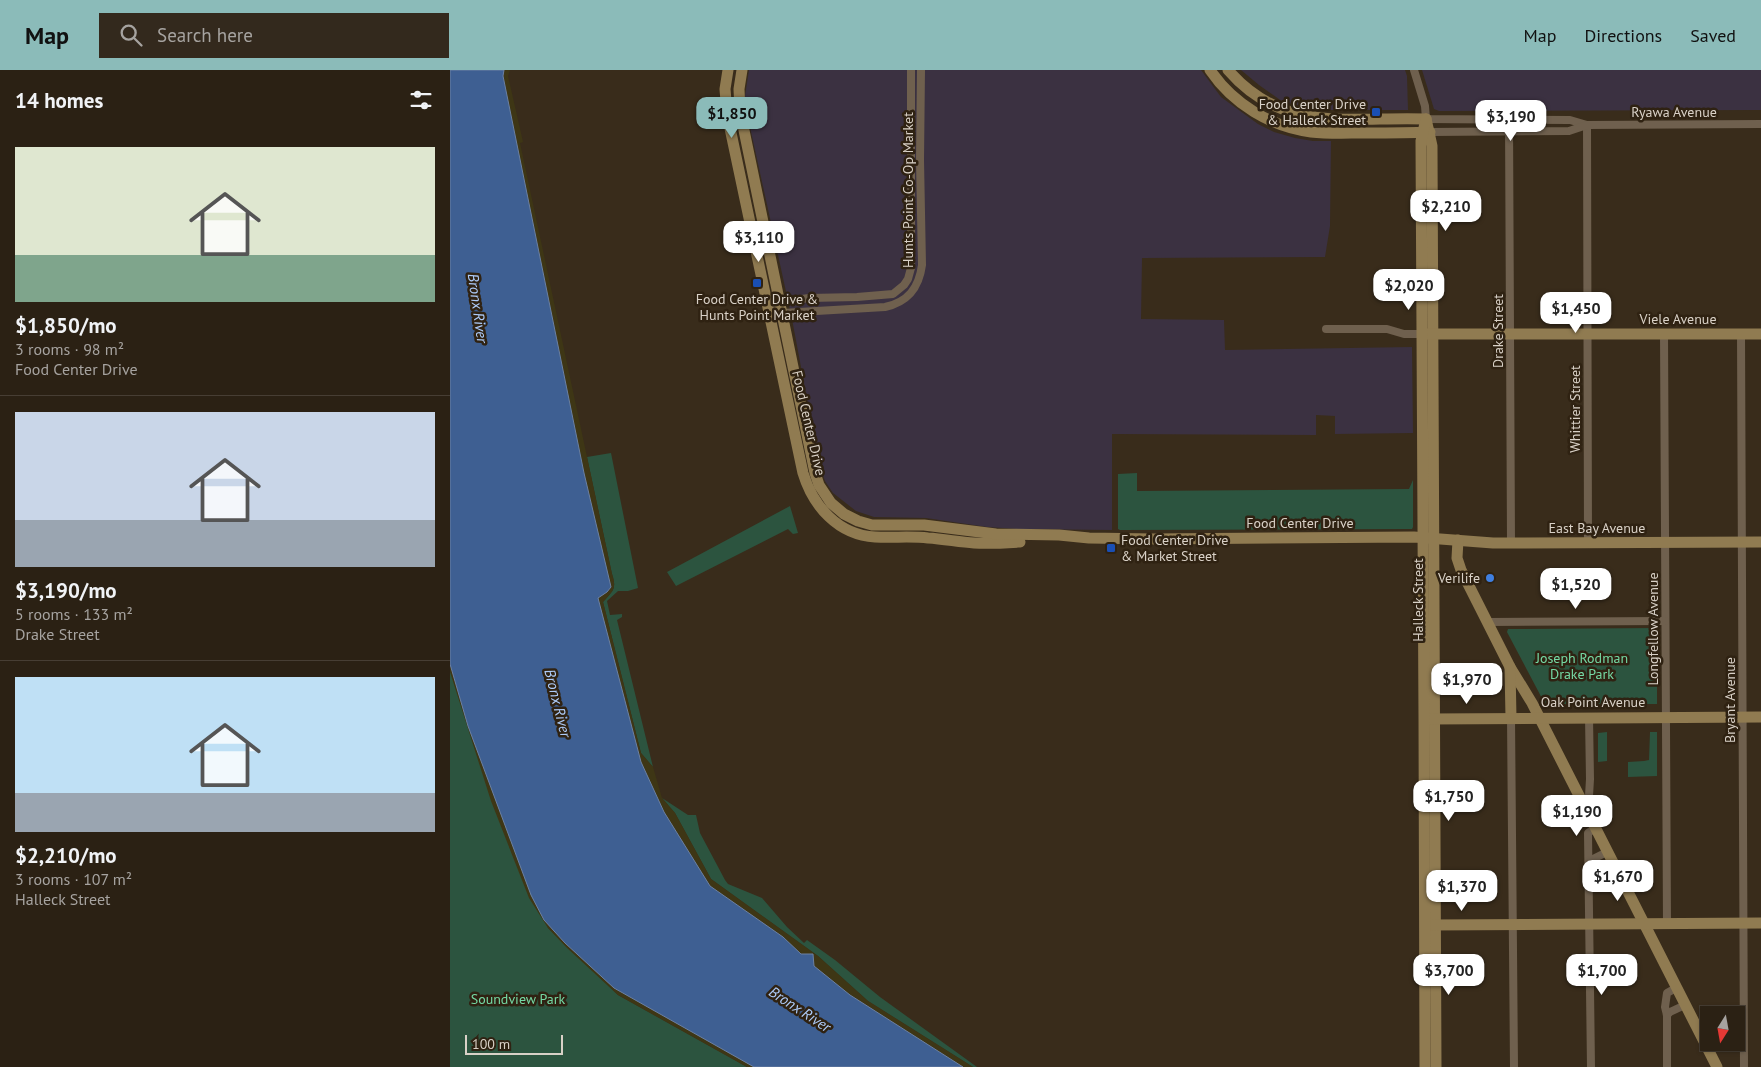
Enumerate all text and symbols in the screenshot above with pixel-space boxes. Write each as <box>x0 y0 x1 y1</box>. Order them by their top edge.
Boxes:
search box <box>99 13 449 58</box>
text: Map <box>25 20 69 51</box>
icon: search <box>117 21 145 49</box>
text: Search here <box>157 23 253 47</box>
text: Map <box>1524 24 1556 47</box>
text: Directions <box>1584 24 1662 47</box>
text: Saved <box>1690 24 1736 47</box>
icon: filters <box>407 86 435 114</box>
text: 14 homes <box>15 87 103 114</box>
place label: Food Center Drive & Halleck Street <box>1259 95 1366 129</box>
pin: $1,850 <box>691 97 773 139</box>
pin: $3,190 <box>1470 100 1552 142</box>
text: $1,850 <box>707 103 757 123</box>
street label: Ryawa Avenue <box>1631 103 1717 121</box>
marker: Food Center Drive & Halleck Street <box>1370 106 1382 118</box>
text: $3,190 <box>1486 106 1536 126</box>
street label: Hunts Point Co-Op Market <box>899 112 917 268</box>
icon: home <box>180 179 270 269</box>
pin: $2,210 <box>1405 190 1487 232</box>
text: $2,210 <box>1421 196 1471 216</box>
pin: $3,110 <box>718 220 800 263</box>
text: $3,110 <box>734 227 784 247</box>
pin: $2,020 <box>1368 268 1450 311</box>
water label: Bronx River <box>464 272 492 345</box>
text: $2,020 <box>1384 275 1434 295</box>
marker: Food Center Drive & Hunts Point Market <box>751 277 763 289</box>
place label: Food Center Drive & Hunts Point Market <box>696 290 818 324</box>
pin: $1,450 <box>1535 292 1617 334</box>
street label: Drake Street <box>1489 294 1507 368</box>
text: $1,450 <box>1551 298 1601 318</box>
street label: Viele Avenue <box>1638 310 1717 328</box>
text: $1,850/mo <box>15 312 117 339</box>
text: 3 rooms · 98 m² <box>15 339 124 359</box>
text: Food Center Drive <box>15 359 138 379</box>
street label: Whittier Street <box>1566 365 1584 453</box>
street label: Food Center Drive <box>788 369 830 477</box>
icon: home <box>180 445 270 535</box>
street label: Food Center Drive <box>1246 514 1354 532</box>
street label: East Bay Avenue <box>1549 519 1645 537</box>
place label: Food Center Drive & Market Street <box>1121 531 1228 565</box>
marker: Food Center Drive & Market Street <box>1105 542 1117 554</box>
street label: Halleck Street <box>1409 558 1427 642</box>
pin: $1,520 <box>1535 568 1617 610</box>
place label: Verilife <box>1437 569 1480 587</box>
marker: Verilife <box>1484 572 1496 584</box>
street label: Longfellow Avenue <box>1644 572 1662 686</box>
text: $1,520 <box>1551 574 1601 594</box>
text: $3,190/mo <box>15 577 117 604</box>
text: 5 rooms · 133 m² <box>15 604 133 624</box>
text: Drake Street <box>15 624 100 644</box>
park label: Joseph Rodman Drake Park <box>1535 649 1628 683</box>
street label: Bryant Avenue <box>1721 657 1739 743</box>
pin: $1,970 <box>1426 662 1508 705</box>
water label: Bronx River <box>540 667 576 740</box>
text: $1,970 <box>1442 669 1492 689</box>
street label: Oak Point Avenue <box>1541 693 1645 711</box>
icon: home <box>180 710 270 800</box>
pin: $1,750 <box>1408 780 1490 822</box>
text: $1,750 <box>1424 786 1474 806</box>
pin: $1,190 <box>1536 794 1618 837</box>
text: $1,190 <box>1552 801 1602 821</box>
text: $2,210/mo <box>15 842 117 869</box>
pin: $1,670 <box>1577 860 1659 902</box>
text: $1,670 <box>1593 866 1643 886</box>
text: 3 rooms · 107 m² <box>15 869 132 889</box>
pin: $1,370 <box>1421 870 1503 912</box>
text: $1,370 <box>1437 876 1487 896</box>
text: Halleck Street <box>15 889 111 909</box>
pin: $3,700 <box>1408 954 1490 996</box>
pin: $1,700 <box>1561 954 1643 996</box>
text: $3,700 <box>1424 960 1474 980</box>
text: $1,700 <box>1577 960 1627 980</box>
water label: Bronx River <box>766 982 835 1037</box>
park label: Soundview Park <box>471 990 566 1008</box>
north arrow <box>1700 1006 1745 1051</box>
map controls <box>1700 1006 1745 1051</box>
scale bar <box>465 1032 562 1055</box>
text: 100 m <box>472 1035 510 1053</box>

